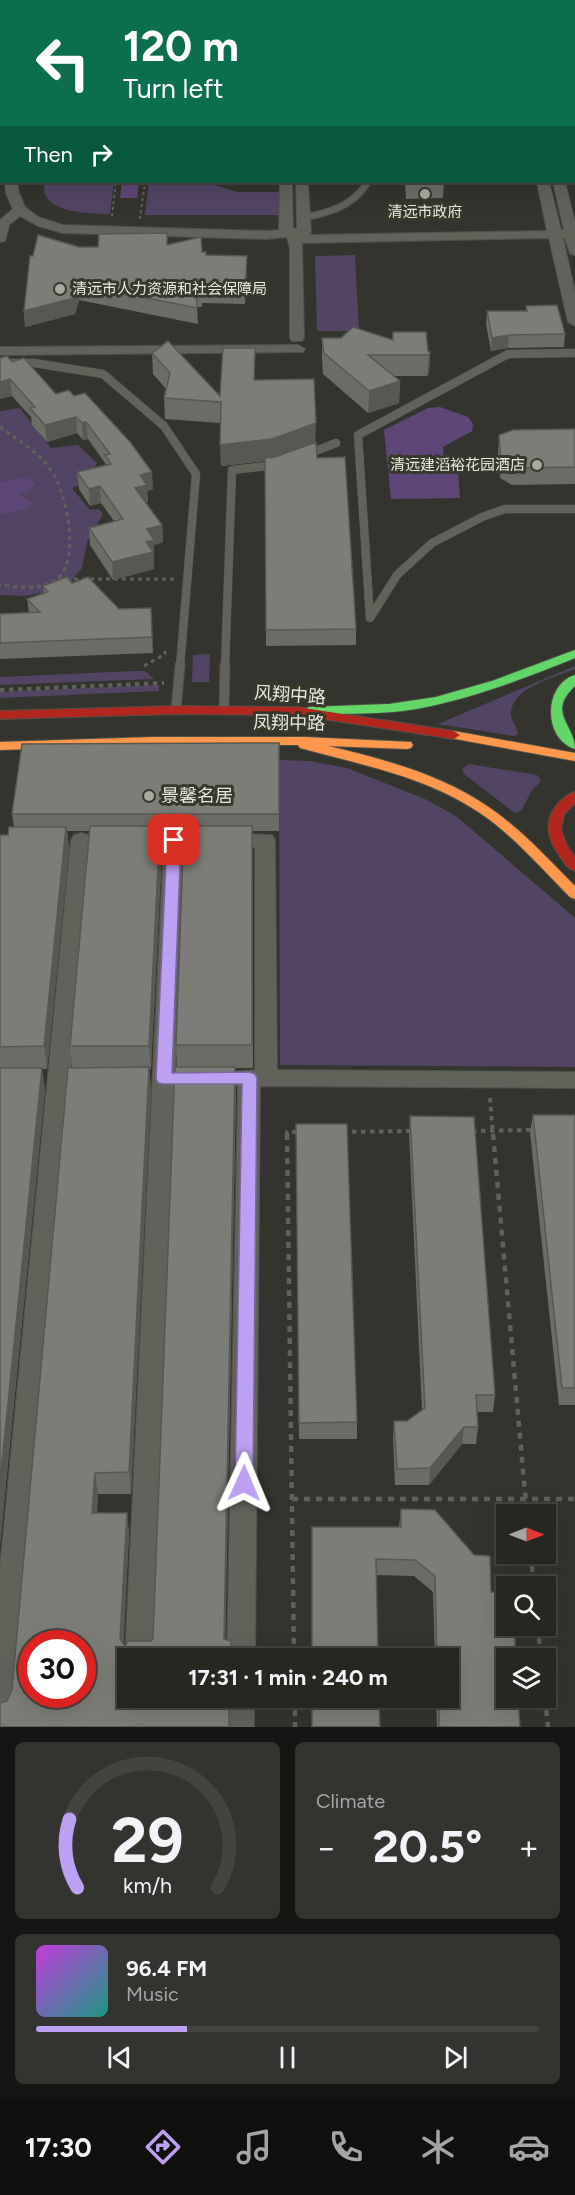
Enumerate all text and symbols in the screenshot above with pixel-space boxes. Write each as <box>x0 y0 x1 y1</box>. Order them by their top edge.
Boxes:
text: 120 m <box>123 21 239 72</box>
icon: left <box>24 24 102 102</box>
text: Turn left <box>123 72 223 105</box>
icon: right <box>85 138 118 171</box>
text: Then <box>24 141 73 168</box>
marker: 清远市政府 <box>418 187 432 201</box>
place label: 清远市政府 <box>387 203 463 221</box>
place label: 清远市人力资源和社会保障局 <box>72 280 267 298</box>
marker: 清远市人力资源和社会保障局 <box>53 282 67 296</box>
place label: 清远建滔裕花园酒店 <box>390 456 525 474</box>
marker: 清远建滔裕花园酒店 <box>530 458 544 472</box>
street label: 风翔中路 <box>253 682 327 708</box>
street label: 凤翔中路 <box>253 711 325 735</box>
place label: 景馨名居 <box>161 785 233 807</box>
marker: 景馨名居 <box>142 789 156 803</box>
pin <box>148 814 199 865</box>
icon: arrive <box>157 823 190 856</box>
position arrow <box>212 1451 276 1515</box>
north arrow <box>496 1504 556 1564</box>
map controls <box>496 1504 556 1708</box>
button: search <box>496 1576 556 1636</box>
speed limit sign: 30 <box>18 1630 96 1708</box>
button: layers <box>496 1648 556 1708</box>
text: 17:31 · 1 min · 240 m <box>188 1664 388 1691</box>
text: Climate <box>316 1789 385 1813</box>
text: 29 <box>111 1803 184 1878</box>
text: 20.5° <box>373 1819 482 1873</box>
text: − <box>316 1828 337 1867</box>
text: + <box>518 1828 539 1867</box>
text: km/h <box>123 1873 172 1898</box>
text: 96.4 FM <box>126 1955 207 1982</box>
text: Music <box>126 1982 179 2006</box>
icon: previous <box>103 2041 136 2074</box>
icon: pause <box>271 2041 304 2074</box>
icon: next <box>439 2041 472 2074</box>
icon: directions <box>142 2126 184 2168</box>
icon: music <box>233 2126 275 2168</box>
icon: phone <box>325 2126 367 2168</box>
icon: climate <box>417 2126 459 2168</box>
icon: car <box>508 2126 550 2168</box>
text: 17:30 <box>25 2131 92 2164</box>

